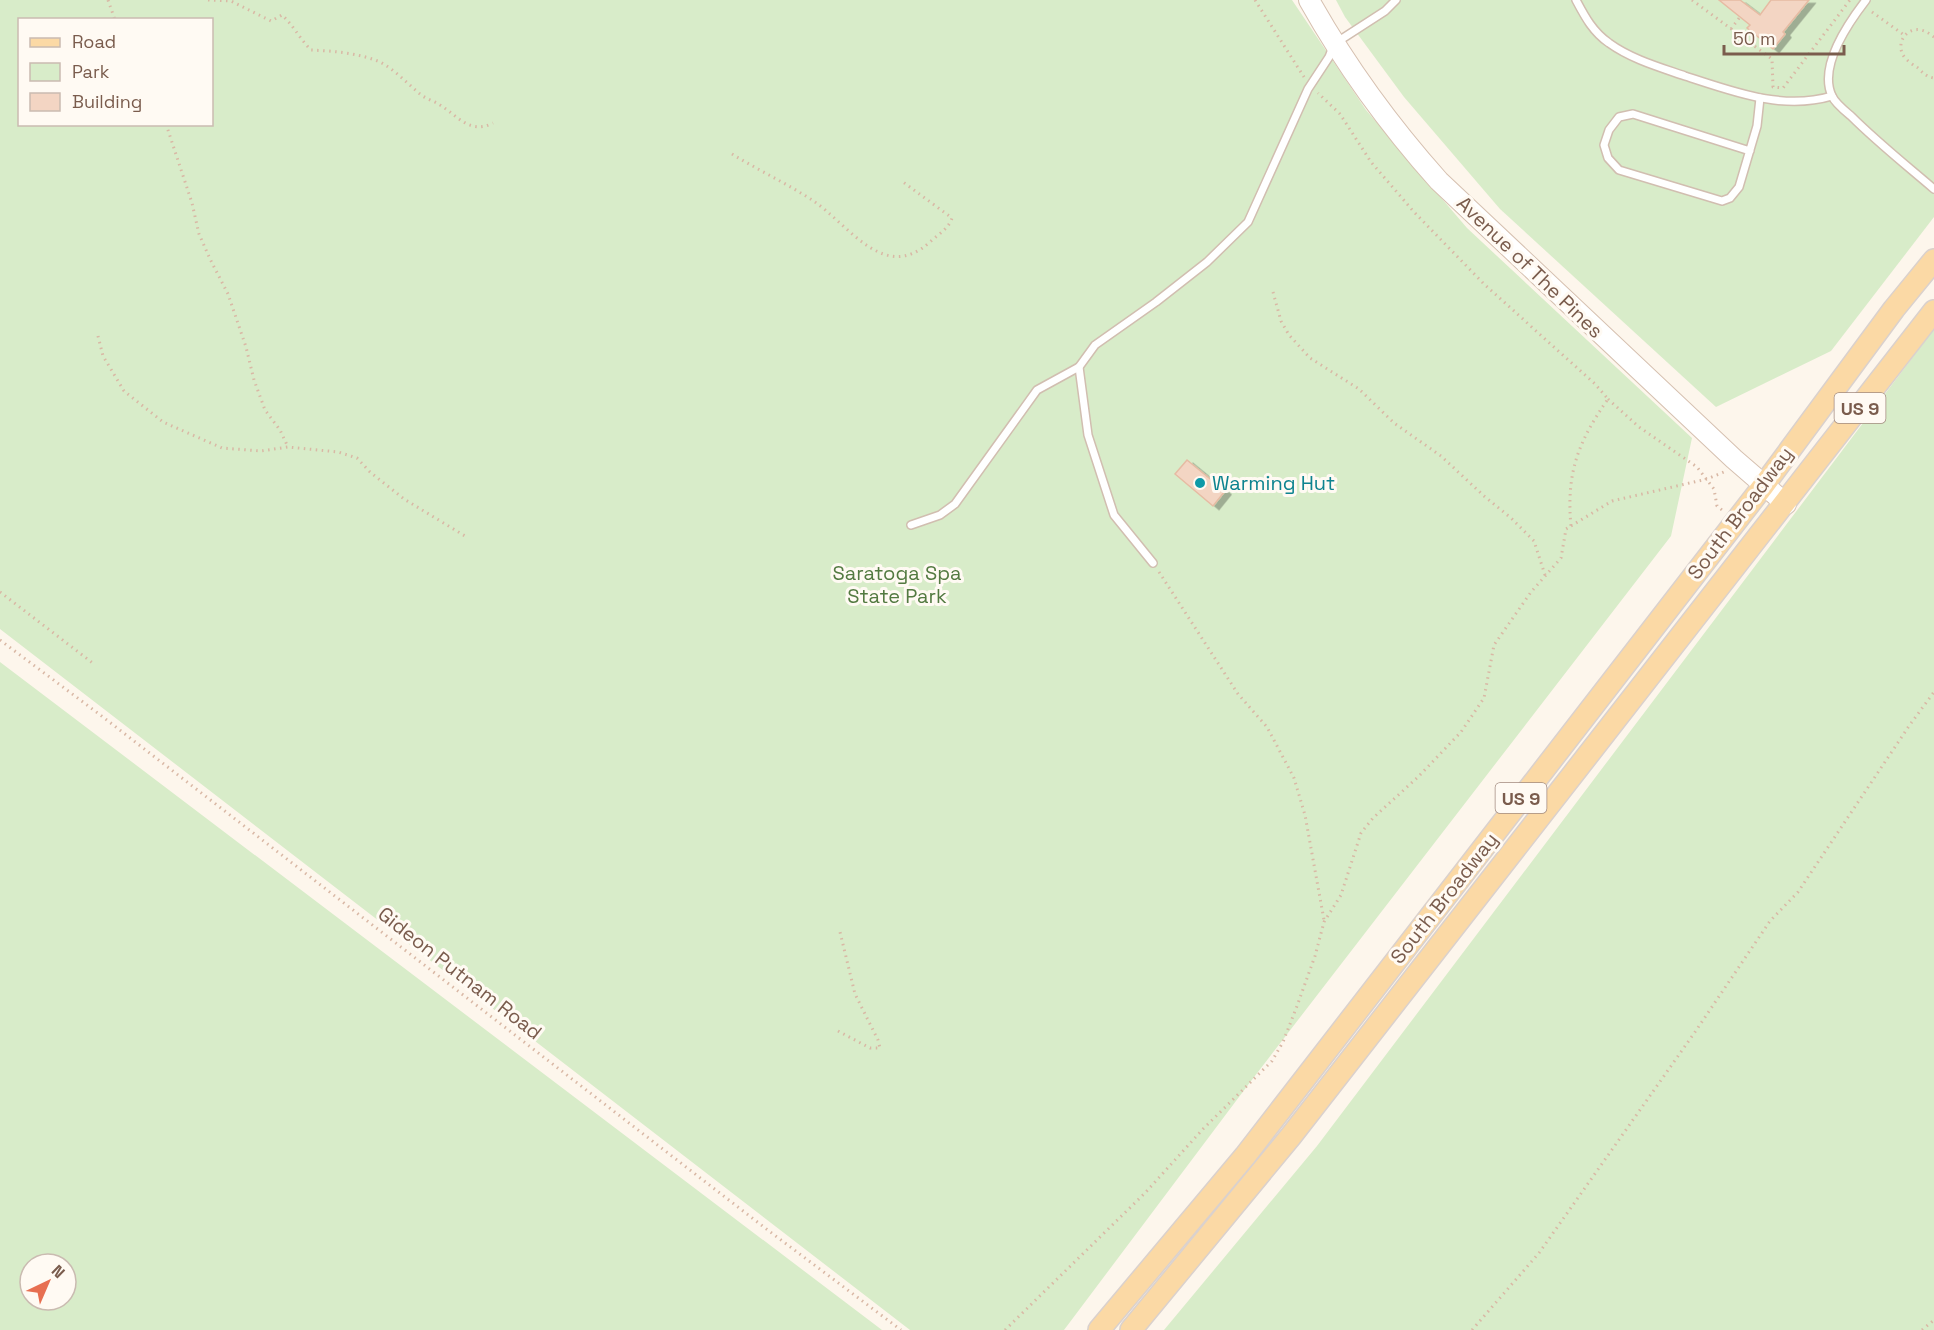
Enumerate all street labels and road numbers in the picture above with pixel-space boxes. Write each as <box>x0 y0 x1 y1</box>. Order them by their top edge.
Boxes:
street label: Avenue of The Pines <box>1451 190 1609 344</box>
road number: US 9 <box>1834 393 1886 423</box>
street label: South Broadway <box>1682 441 1798 585</box>
road number: US 9 <box>1496 783 1546 813</box>
street label: South Broadway <box>1385 827 1503 969</box>
street label: Gideon Putnam Road <box>373 901 547 1045</box>

